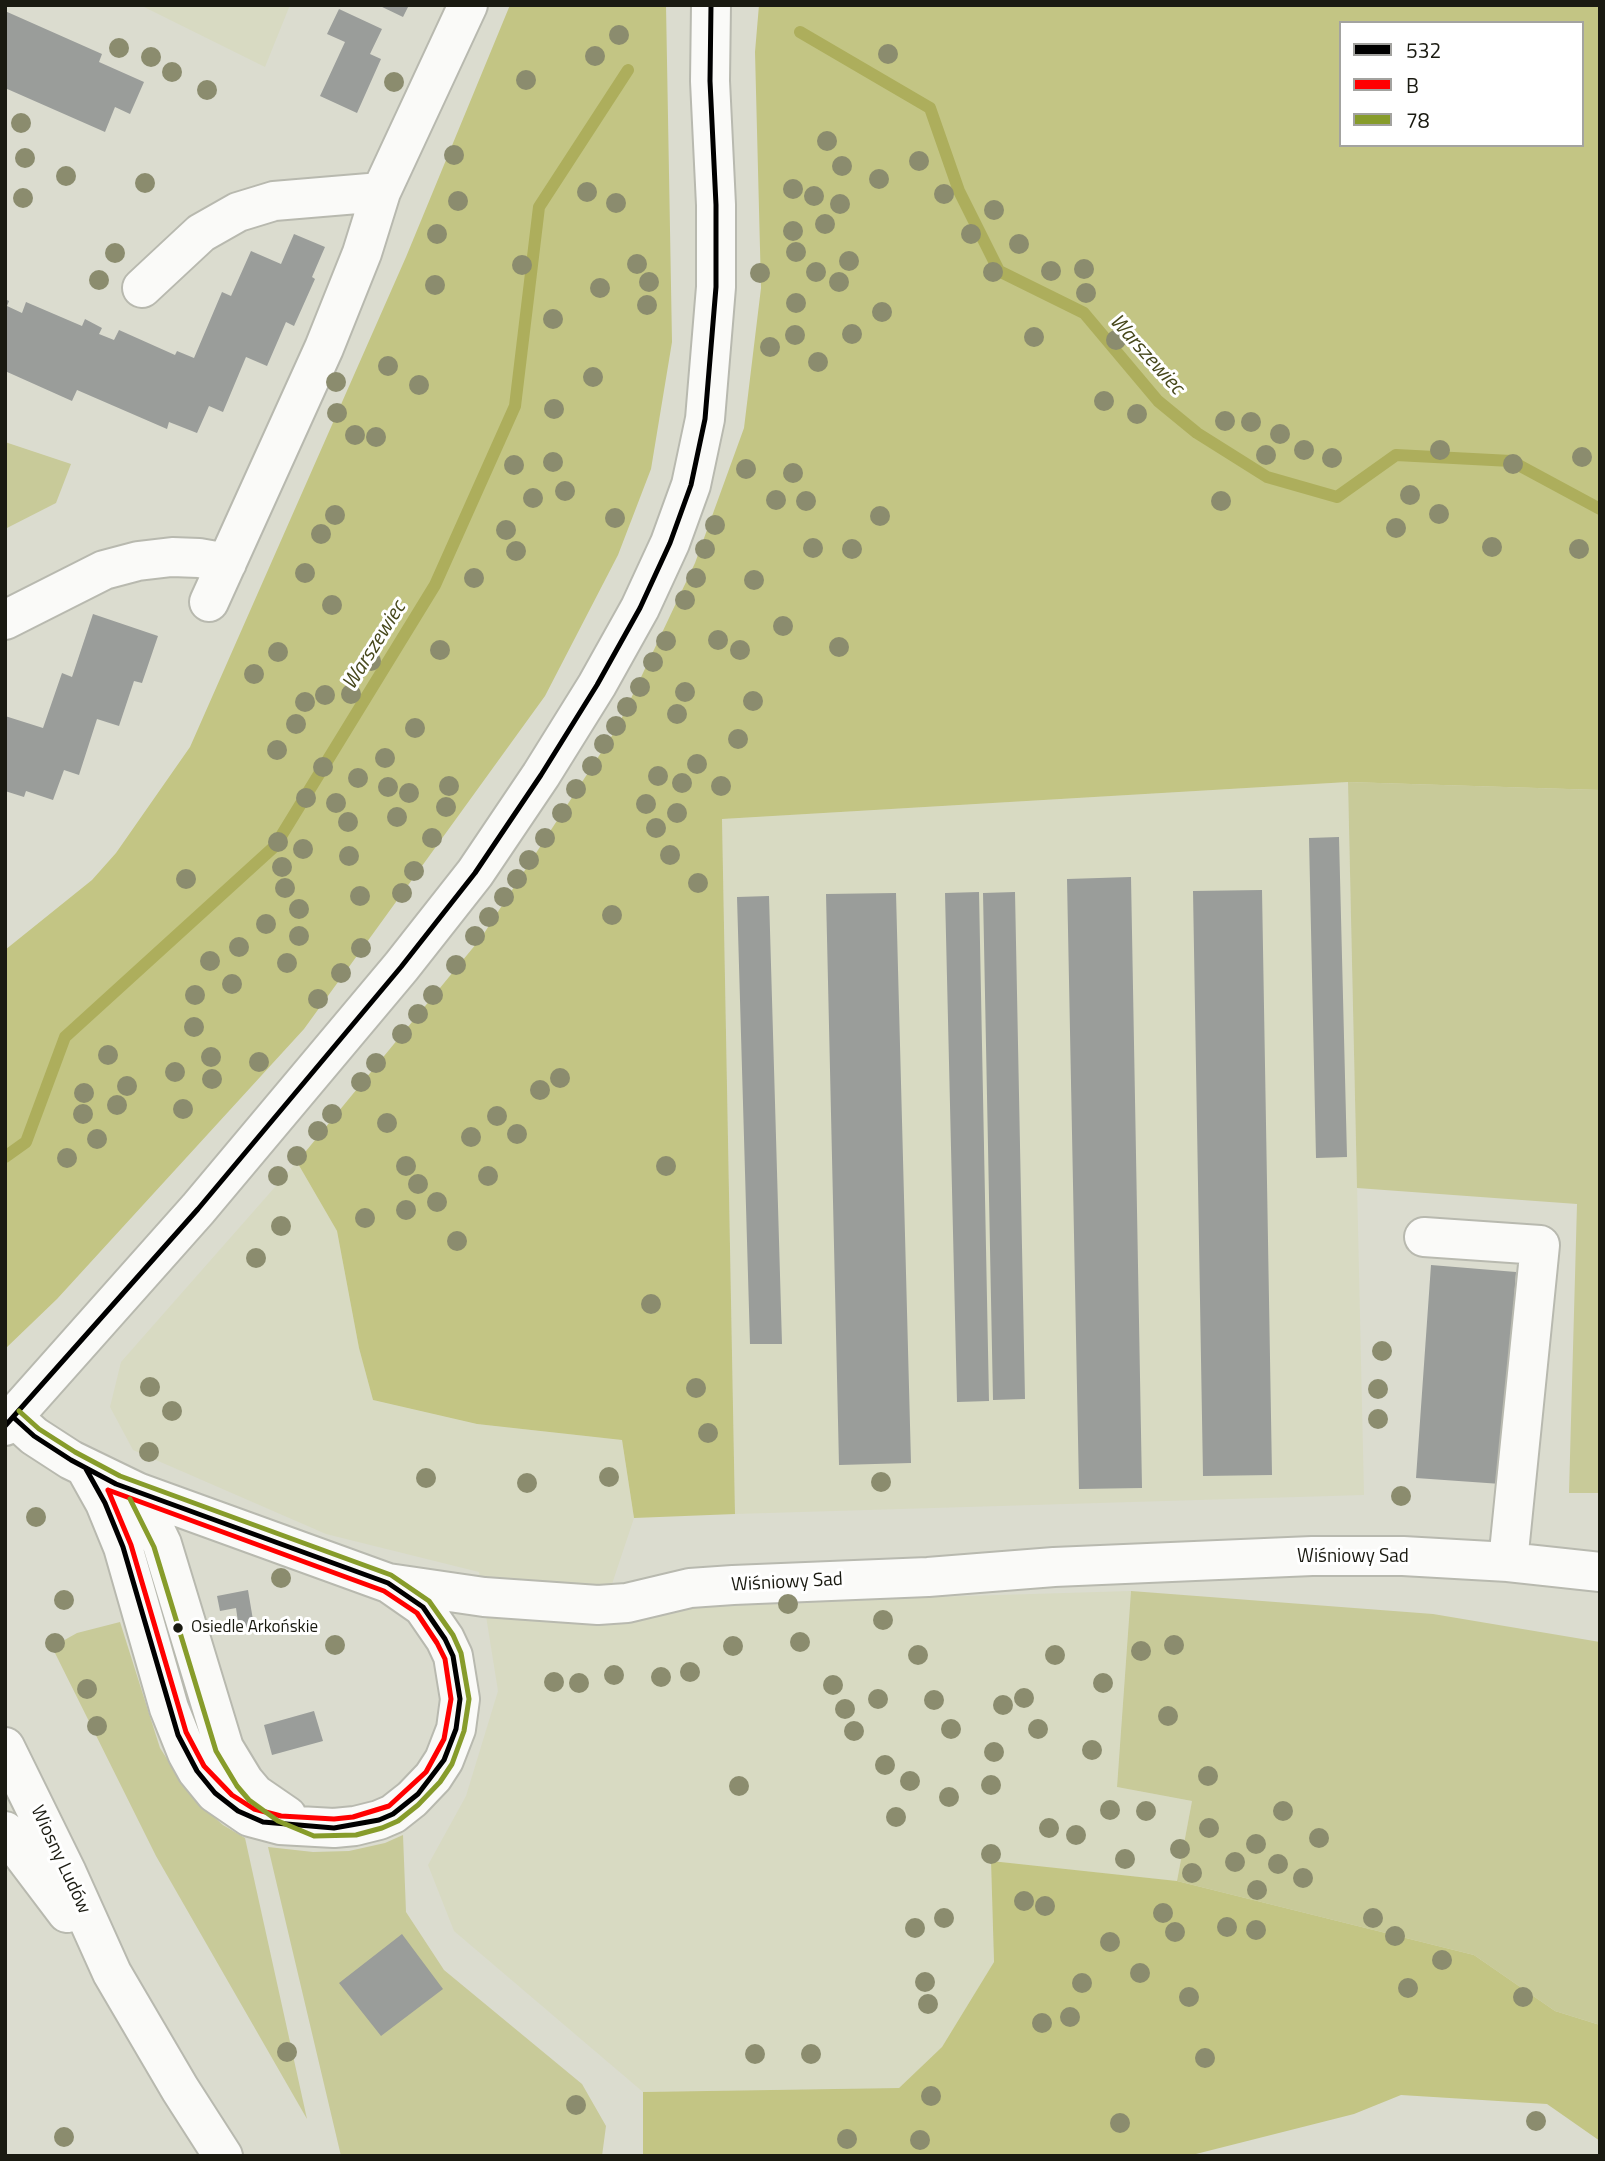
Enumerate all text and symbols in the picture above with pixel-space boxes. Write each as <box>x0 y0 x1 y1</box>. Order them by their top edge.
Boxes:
legend <box>1339 21 1584 147</box>
text: 532 <box>1406 34 1441 66</box>
text: B <box>1406 69 1419 101</box>
text: 78 <box>1406 104 1430 136</box>
water label: Warszewiec <box>1103 310 1189 400</box>
water label: Warszewiec <box>338 597 412 695</box>
street label: Wiśniowy Sad <box>1297 1546 1409 1568</box>
street label: Wiśniowy Sad <box>731 1569 843 1597</box>
place label: Osiedle Arkońskie <box>191 1618 318 1638</box>
marker: Osiedle Arkońskie <box>171 1621 185 1635</box>
street label: Wiosny Ludów <box>25 1802 95 1918</box>

